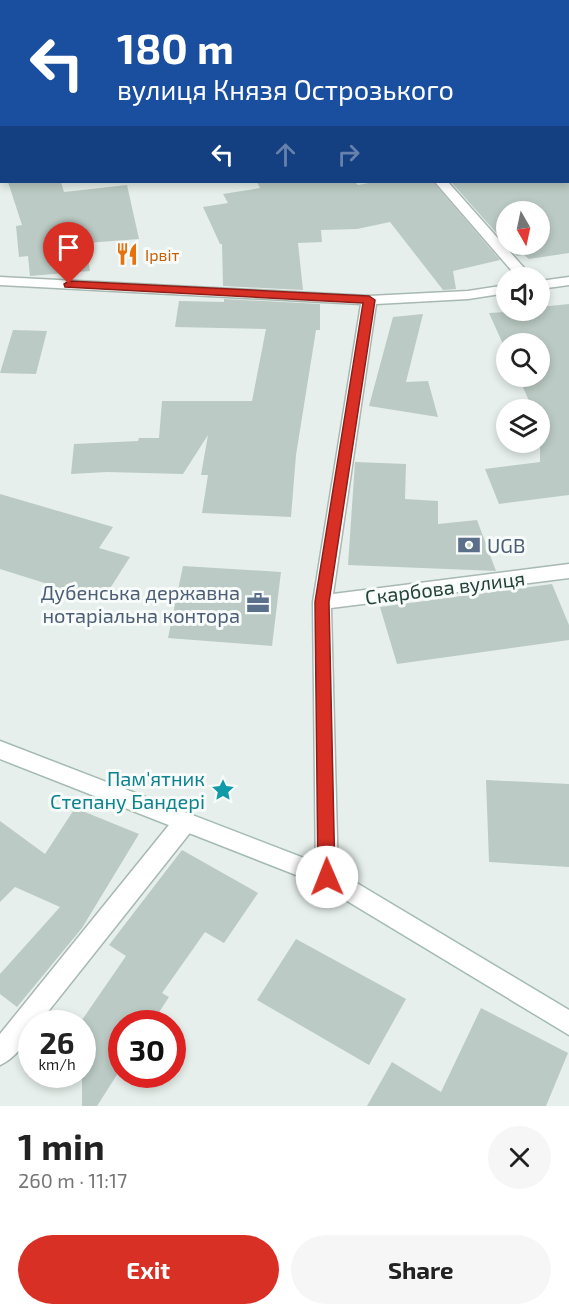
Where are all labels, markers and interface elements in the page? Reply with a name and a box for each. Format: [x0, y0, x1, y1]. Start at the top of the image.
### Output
text: 180 m [117, 22, 234, 72]
icon: left [18, 24, 96, 102]
text: вулиця Князя Острозького [117, 73, 454, 105]
icon: left [206, 138, 239, 171]
icon: ahead [269, 138, 302, 171]
icon: right [332, 138, 365, 171]
north arrow [496, 201, 550, 255]
map controls [496, 201, 550, 453]
pin [43, 222, 94, 284]
icon: arrive [52, 231, 85, 264]
restaurant icon: Ірвіт [114, 241, 140, 267]
place label: Ірвіт [145, 245, 179, 264]
button: sound [496, 267, 550, 321]
button: search [496, 333, 550, 387]
button: layers [496, 399, 550, 453]
bank icon: UGB [456, 532, 482, 558]
place label: UGB [487, 533, 525, 557]
street label: Скарбова вулиця [364, 565, 526, 610]
place label: Дубенська державна нотаріальна контора [41, 580, 240, 627]
office icon: Дубенська державна нотаріальна контора [245, 590, 271, 616]
place label: Пам'ятник Степану Бандері [50, 766, 205, 814]
place icon: Пам'ятник Степану Бандері [210, 777, 236, 803]
position arrow [295, 845, 359, 909]
speed limit sign: 30 [108, 1010, 186, 1088]
text: 26 [39, 1024, 75, 1060]
text: km/h [38, 1055, 76, 1073]
text: 1 min [18, 1124, 105, 1167]
button: close [488, 1126, 551, 1189]
text: 260 m · 11:17 [18, 1168, 127, 1192]
button: Exit [18, 1235, 279, 1304]
button: Share [291, 1235, 551, 1304]

